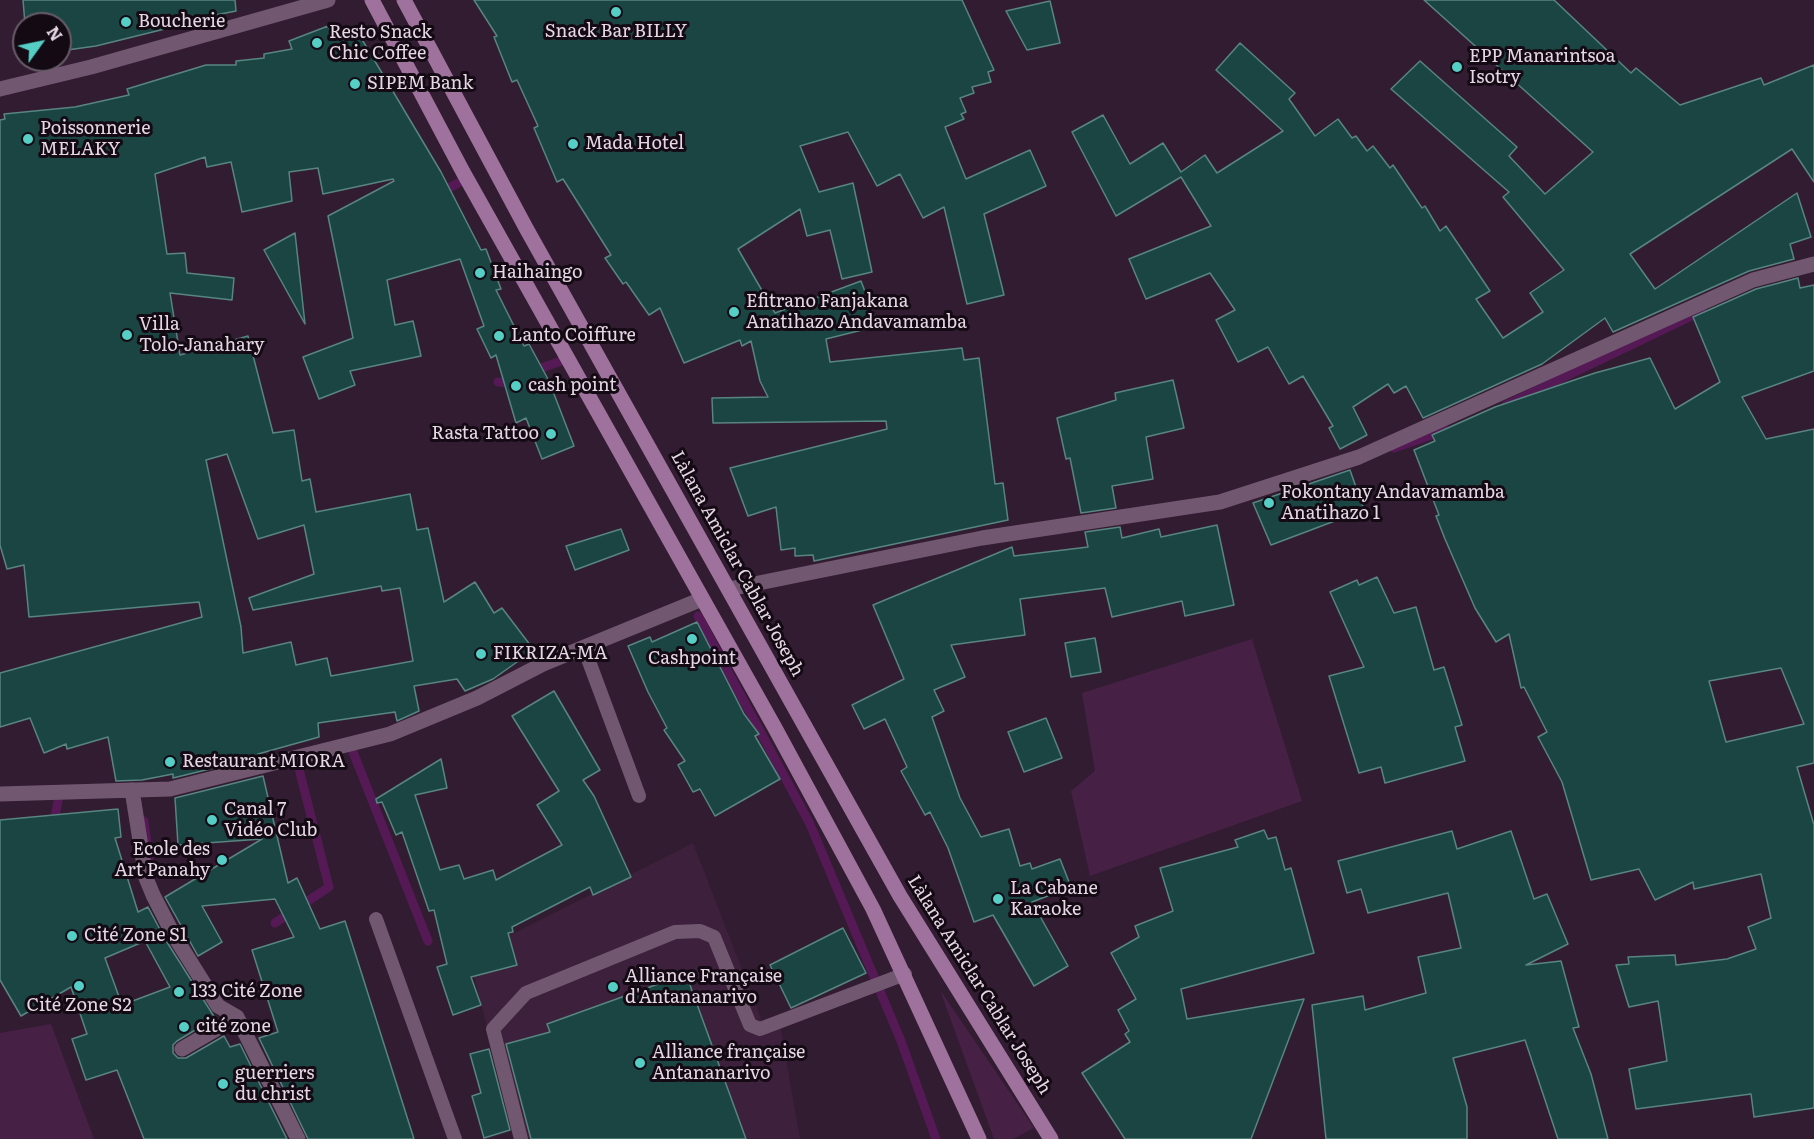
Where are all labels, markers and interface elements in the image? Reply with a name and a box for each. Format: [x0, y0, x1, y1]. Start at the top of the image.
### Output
marker: Snack Bar BILLY [609, 5, 623, 19]
place label: Boucherie [138, 11, 225, 33]
north arrow [12, 12, 72, 72]
marker: Boucherie [119, 15, 133, 29]
text: N [42, 21, 69, 45]
place label: Snack Bar BILLY [545, 21, 687, 43]
place label: Resto Snack Chic Coffee [329, 22, 432, 64]
marker: Resto Snack Chic Coffee [310, 36, 324, 50]
place label: EPP Manarintsoa Isotry [1469, 46, 1616, 88]
marker: EPP Manarintsoa Isotry [1450, 60, 1464, 74]
place label: SIPEM Bank [367, 73, 473, 95]
marker: SIPEM Bank [348, 77, 362, 91]
place label: Poissonnerie MELAKY [40, 118, 151, 160]
marker: Poissonnerie MELAKY [21, 132, 35, 146]
place label: Mada Hotel [585, 133, 684, 155]
marker: Mada Hotel [566, 137, 580, 151]
place label: Haihaingo [492, 262, 583, 284]
marker: Haihaingo [473, 266, 487, 280]
place label: Efitrano Fanjakana Anatihazo Andavamamba [746, 291, 967, 334]
marker: Efitrano Fanjakana Anatihazo Andavamamba [727, 305, 741, 319]
place label: Villa Tolo-Janahary [139, 314, 264, 356]
place label: Lanto Coiffure [511, 325, 636, 347]
marker: Villa Tolo-Janahary [120, 328, 134, 342]
marker: Lanto Coiffure [492, 329, 506, 343]
place label: cash point [528, 375, 616, 397]
marker: cash point [509, 379, 523, 393]
place label: Rasta Tattoo [432, 423, 539, 445]
marker: Rasta Tattoo [544, 427, 558, 441]
street label: Làlana Amiclar Cablar Joseph [666, 448, 808, 680]
place label: Fokontany Andavamamba Anatihazo 1 [1281, 482, 1505, 524]
marker: Fokontany Andavamamba Anatihazo 1 [1262, 496, 1276, 510]
marker: Cashpoint [685, 632, 699, 646]
place label: FIKRIZA-MA [493, 643, 608, 665]
marker: FIKRIZA-MA [474, 647, 488, 661]
place label: Cashpoint [648, 648, 736, 670]
place label: Restaurant MIORA [182, 751, 345, 773]
marker: Restaurant MIORA [163, 755, 177, 769]
place label: Canal 7 Vidéo Club [224, 799, 317, 842]
marker: Canal 7 Vidéo Club [205, 813, 219, 827]
place label: Ecole des Art Panahy [114, 839, 210, 882]
marker: Ecole des Art Panahy [215, 853, 229, 867]
street label: Làlana Amiclar Cablar Joseph [902, 871, 1056, 1099]
place label: La Cabane Karaoke [1010, 878, 1098, 920]
marker: La Cabane Karaoke [991, 892, 1005, 906]
place label: Cité Zone S1 [84, 925, 187, 947]
marker: Cité Zone S1 [65, 929, 79, 943]
place label: Alliance Française d'Antananarivo [625, 966, 782, 1008]
marker: Cité Zone S2 [72, 979, 86, 993]
marker: Alliance Française d'Antananarivo [606, 980, 620, 994]
place label: 133 Cité Zone [191, 981, 302, 1003]
marker: 133 Cité Zone [172, 985, 186, 999]
place label: Cité Zone S2 [26, 995, 132, 1017]
place label: cité zone [196, 1016, 271, 1038]
marker: cité zone [177, 1020, 191, 1034]
place label: Alliance française Antananarivo [652, 1042, 805, 1084]
marker: Alliance française Antananarivo [633, 1056, 647, 1070]
place label: guerriers du christ [235, 1063, 314, 1106]
marker: guerriers du christ [216, 1077, 230, 1091]

